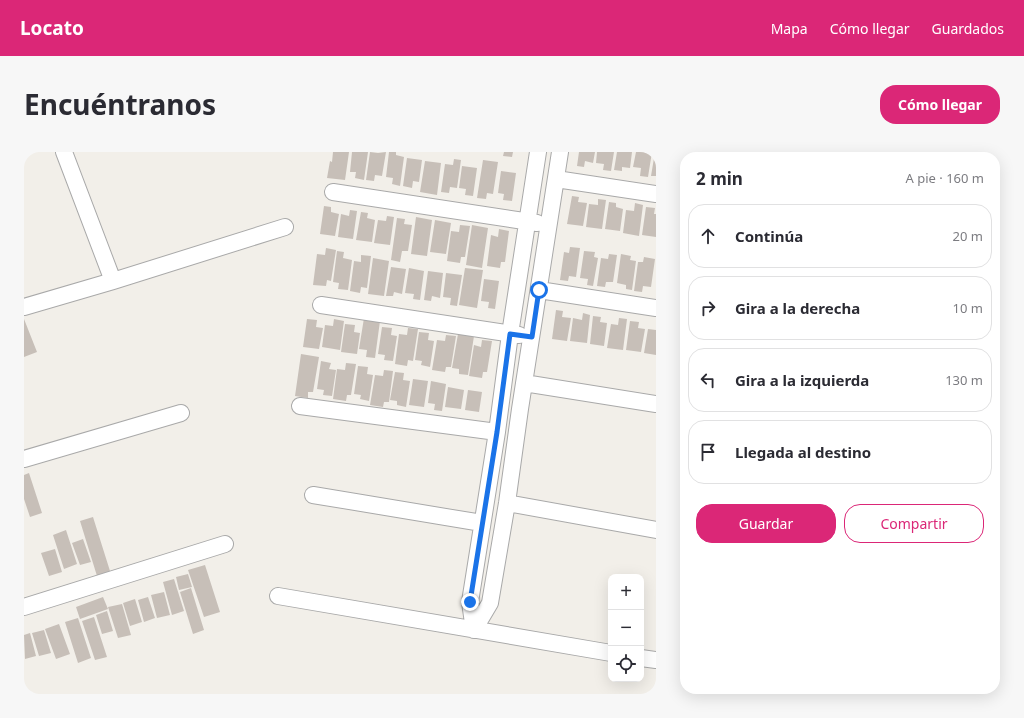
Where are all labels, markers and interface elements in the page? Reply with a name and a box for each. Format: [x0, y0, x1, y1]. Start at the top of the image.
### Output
text: Locato [20, 15, 84, 41]
text: Mapa [771, 19, 808, 38]
text: Cómo llegar [830, 19, 910, 38]
text: Guardados [932, 19, 1004, 38]
text: Encuéntranos [24, 85, 216, 123]
button: Cómo llegar [880, 85, 1000, 124]
text: 2 min [696, 167, 743, 190]
text: A pie · 160 m [906, 169, 984, 187]
icon: ahead [697, 225, 719, 247]
text: Continúa [735, 226, 803, 246]
text: 20 m [953, 227, 983, 245]
route start [530, 281, 548, 299]
icon: right [697, 297, 719, 319]
text: Gira a la derecha [735, 298, 860, 318]
text: 10 m [953, 299, 983, 317]
icon: left [697, 369, 719, 391]
text: Gira a la izquierda [735, 370, 869, 390]
text: 130 m [945, 371, 983, 389]
icon: arrive [697, 441, 719, 463]
text: Llegada al destino [735, 442, 871, 462]
button: Guardar [696, 504, 836, 543]
button: Compartir [844, 504, 984, 543]
map controls [608, 574, 644, 682]
button: + [608, 574, 644, 610]
route end [461, 593, 479, 611]
button: − [608, 610, 644, 646]
button: locate [608, 646, 644, 682]

